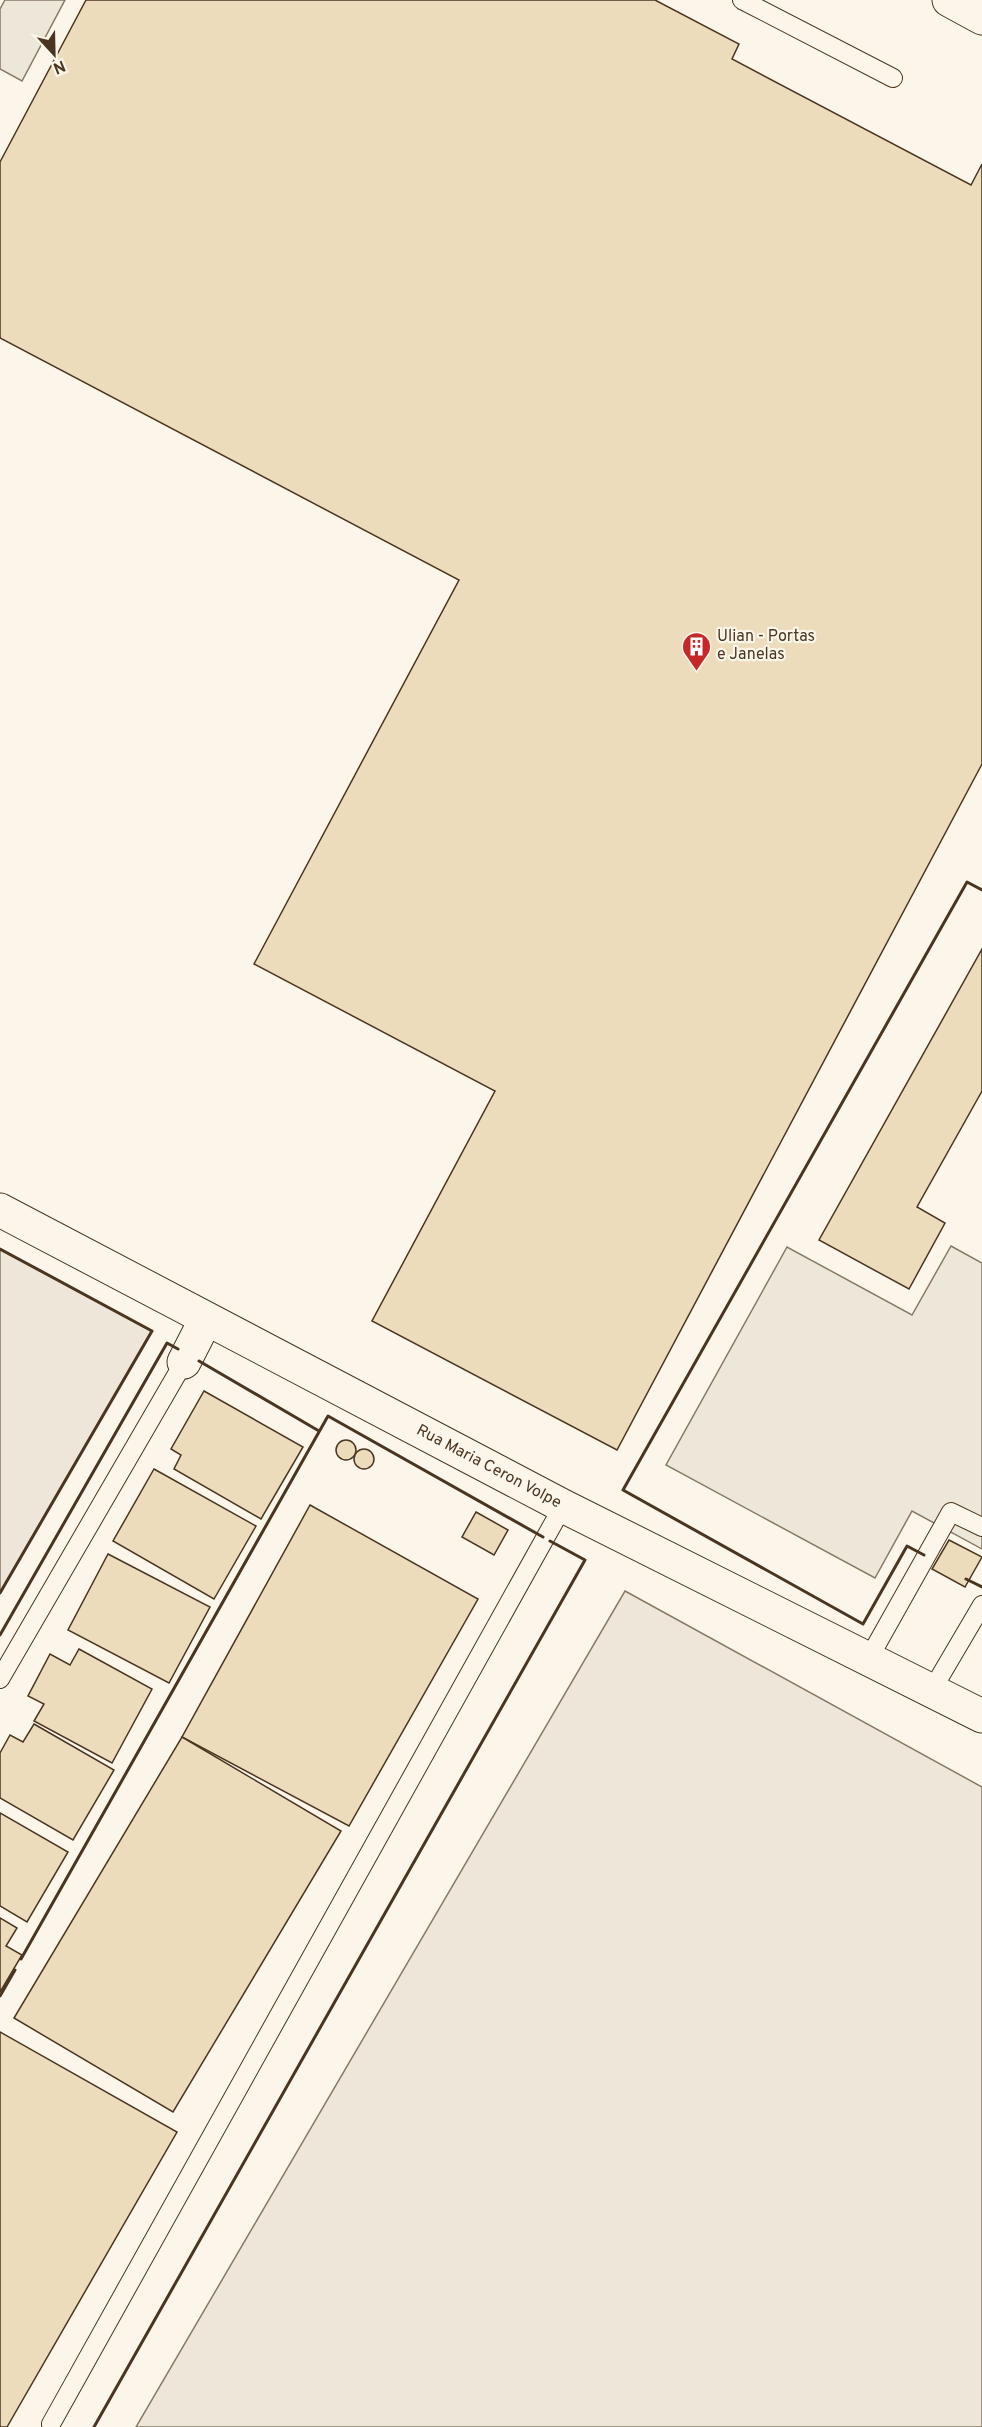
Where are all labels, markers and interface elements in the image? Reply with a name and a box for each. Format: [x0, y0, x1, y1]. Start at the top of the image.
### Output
north arrow [24, 24, 84, 84]
text: N [50, 55, 68, 77]
place label: Ulian - Portas e Janelas [717, 627, 815, 665]
building icon: Ulian - Portas e Janelas [680, 630, 712, 672]
street label: Rua Maria Ceron Volpe [413, 1421, 565, 1513]

